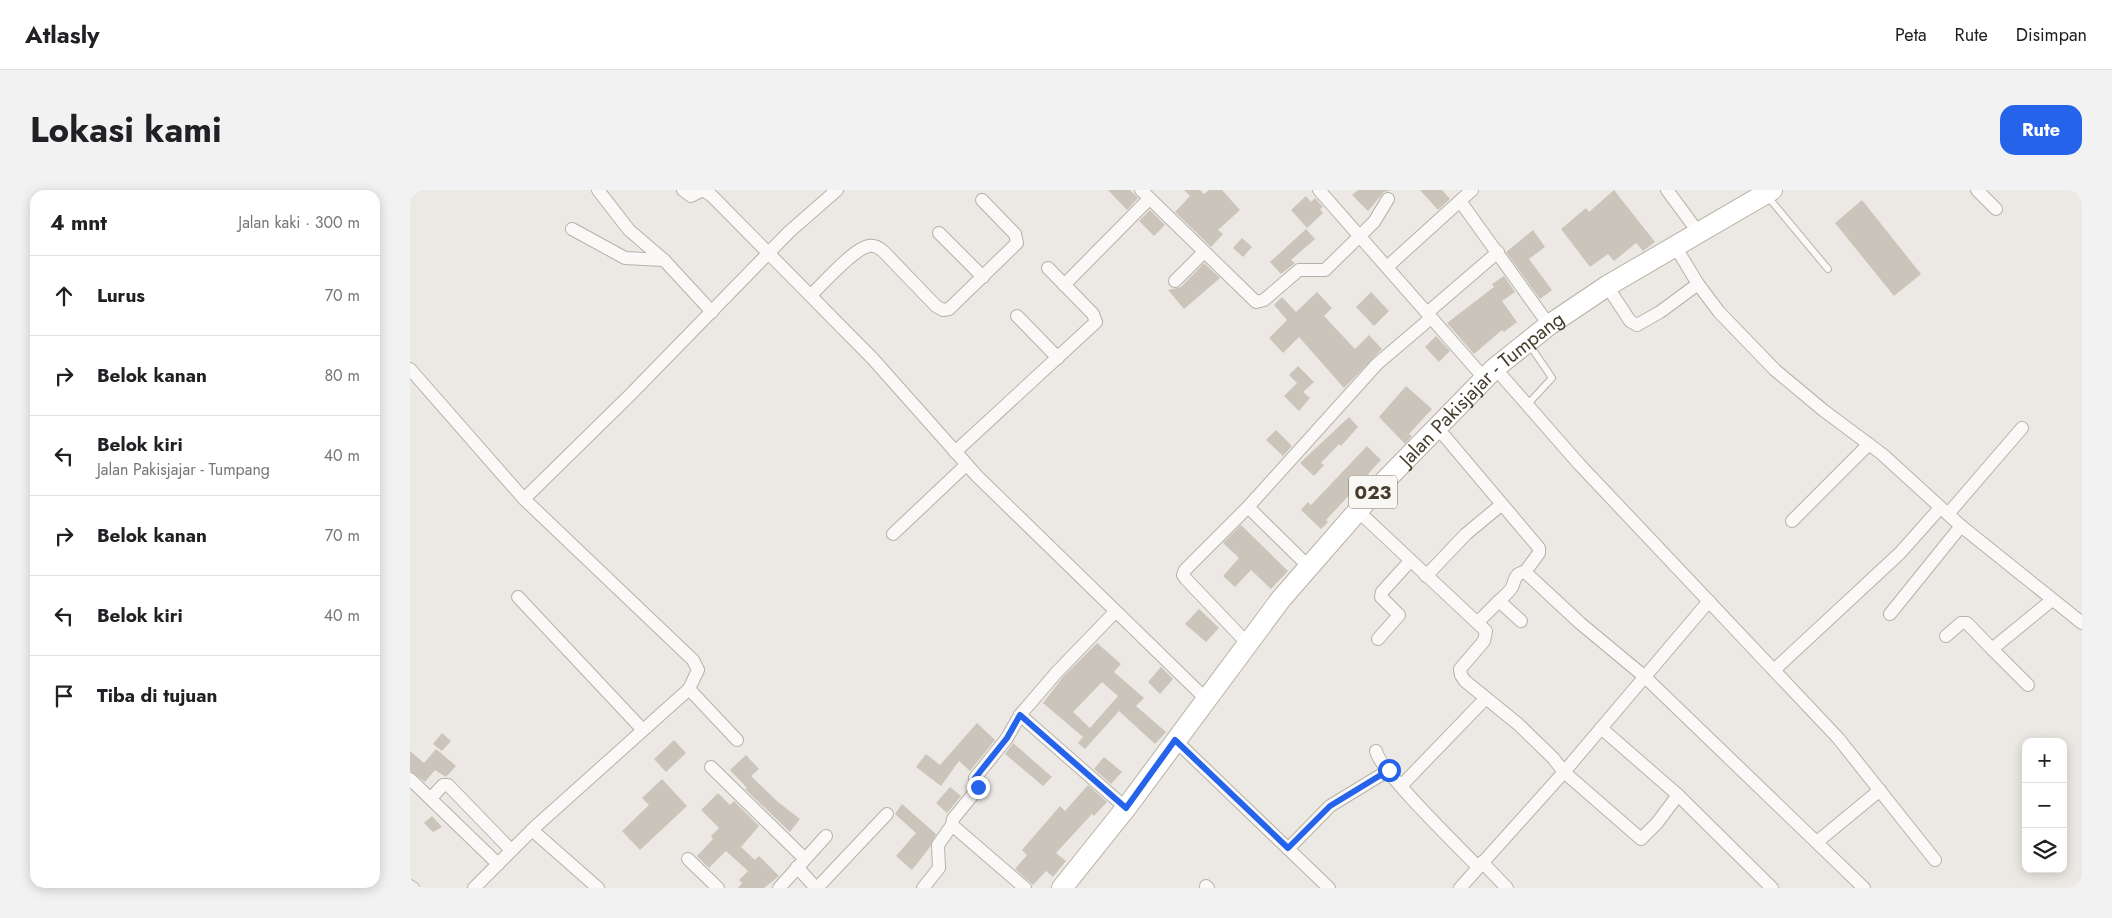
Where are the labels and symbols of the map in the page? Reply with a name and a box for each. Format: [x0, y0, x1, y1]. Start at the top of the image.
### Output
street label: Jalan Pakisjajar - Tumpang [1390, 304, 1570, 475]
road number: 023 [1349, 476, 1397, 508]
route start [1378, 759, 1401, 782]
route end [967, 776, 990, 799]

